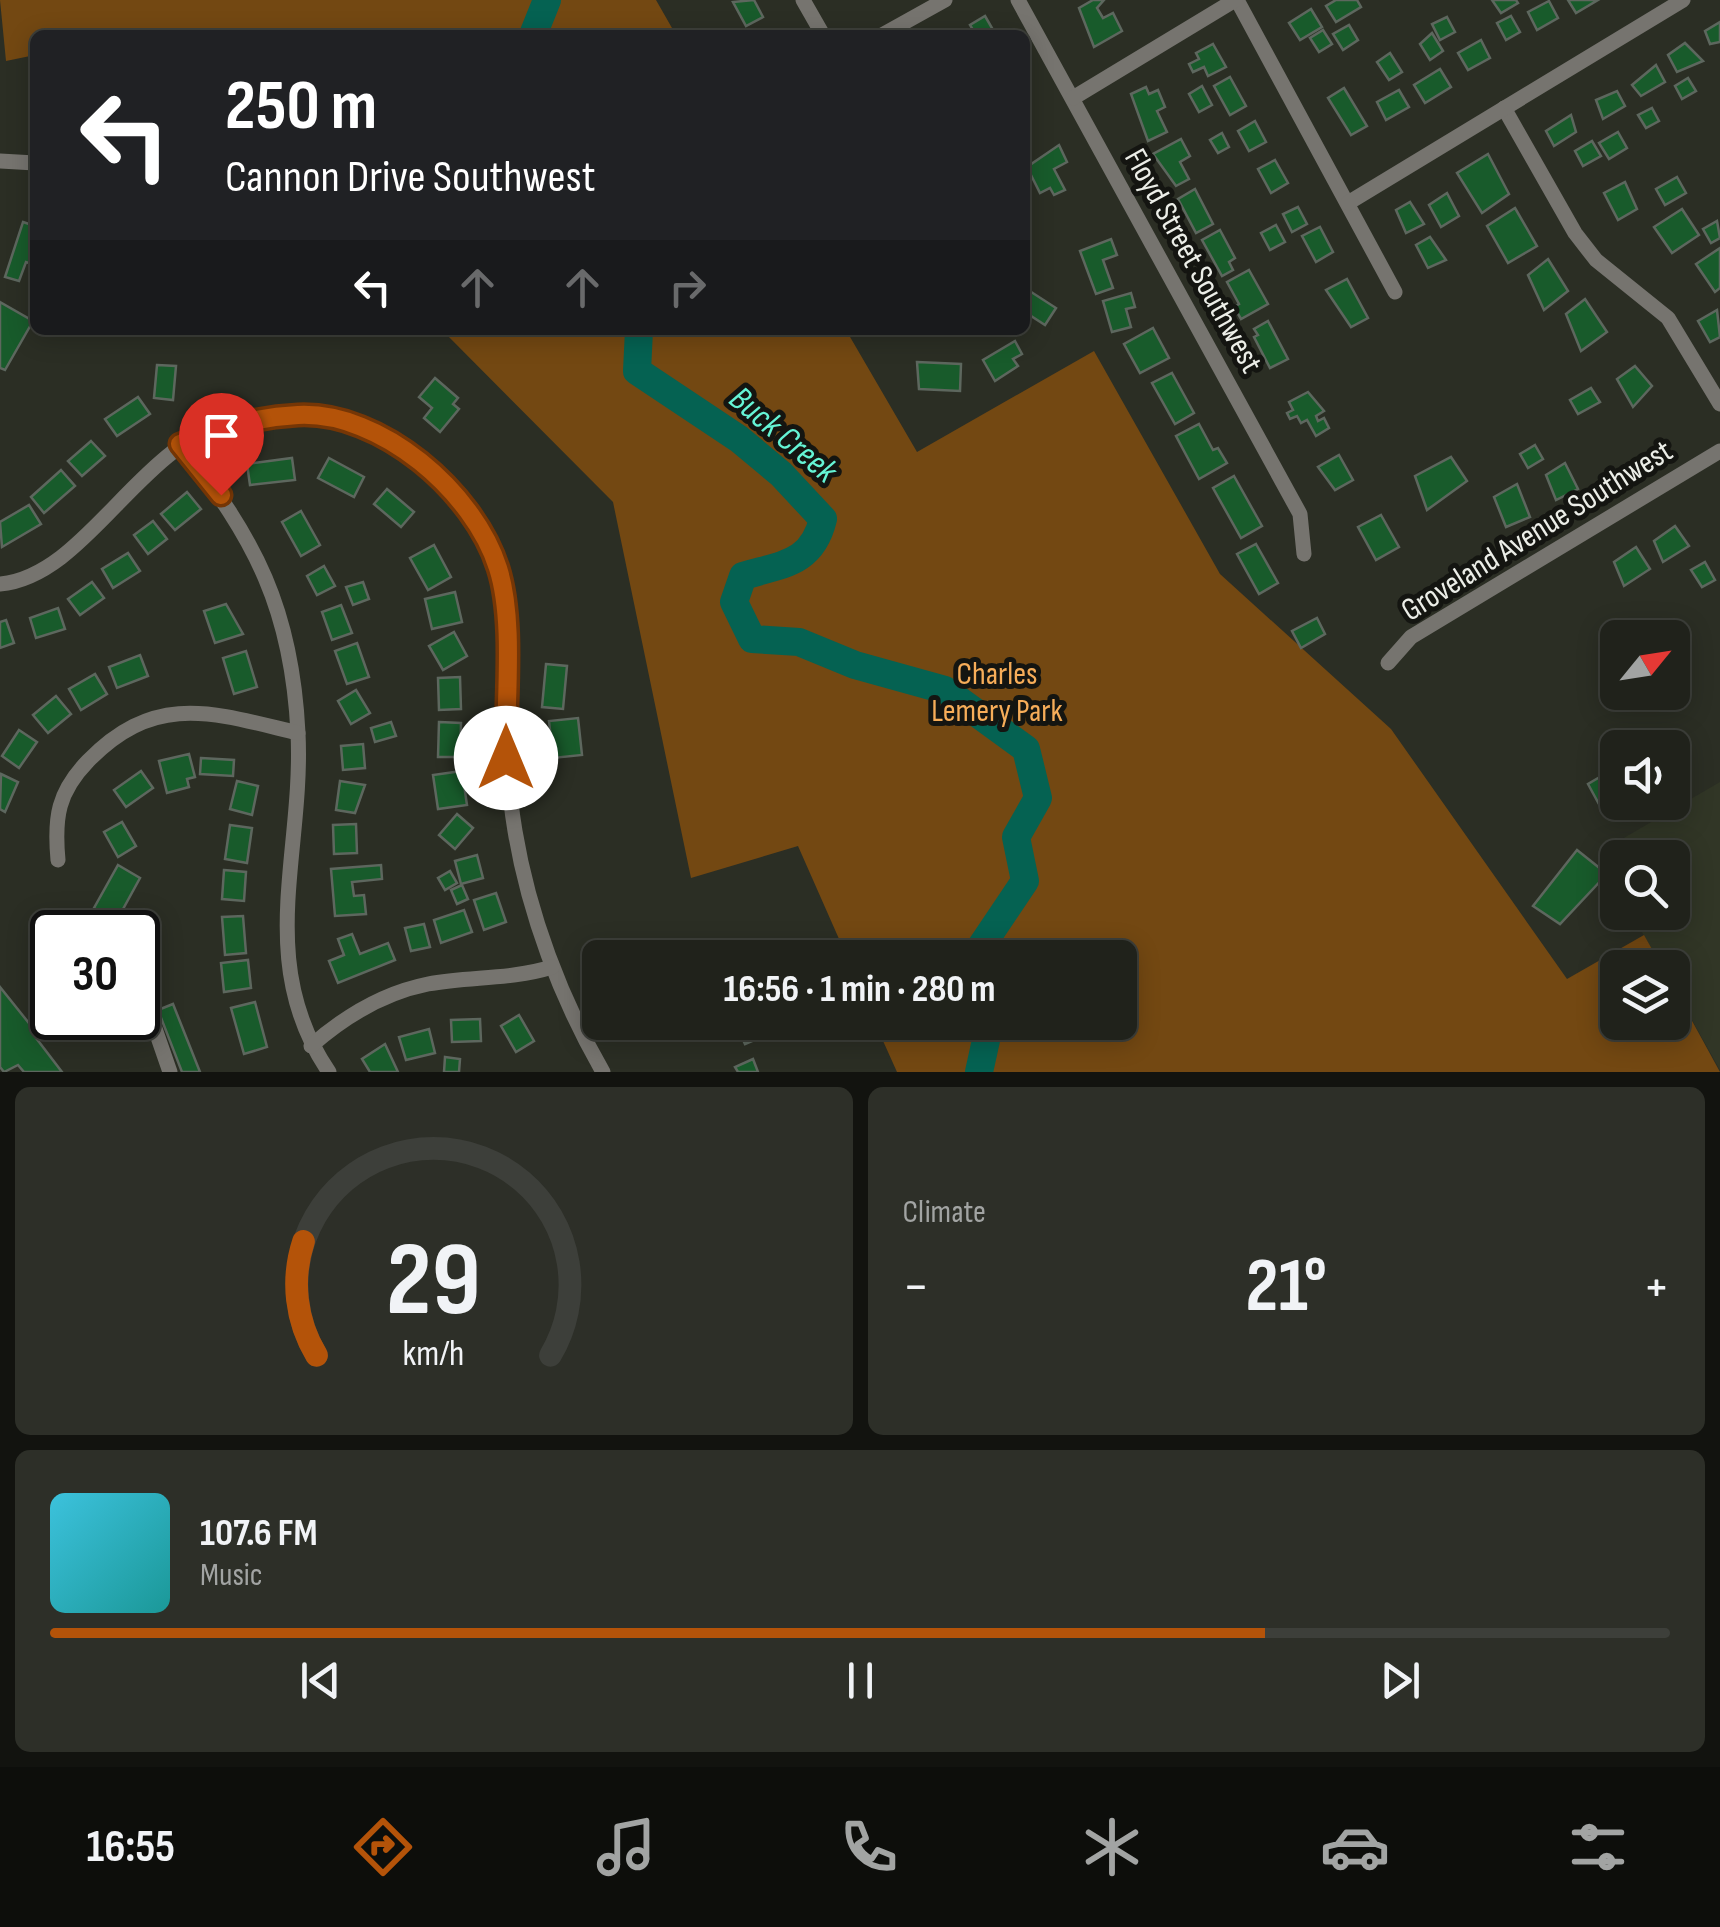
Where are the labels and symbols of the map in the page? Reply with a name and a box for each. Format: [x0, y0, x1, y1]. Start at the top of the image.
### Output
street label: Floyd Street Southwest [1115, 142, 1271, 380]
water label: Buck Creek [720, 377, 847, 493]
pin [179, 393, 264, 496]
street label: Groveland Avenue Southwest [1394, 432, 1680, 630]
north arrow [1600, 620, 1690, 710]
park label: Charles Lemery Park [931, 655, 1063, 731]
position arrow [454, 706, 558, 810]
speed limit sign: 30 [30, 910, 160, 1040]

